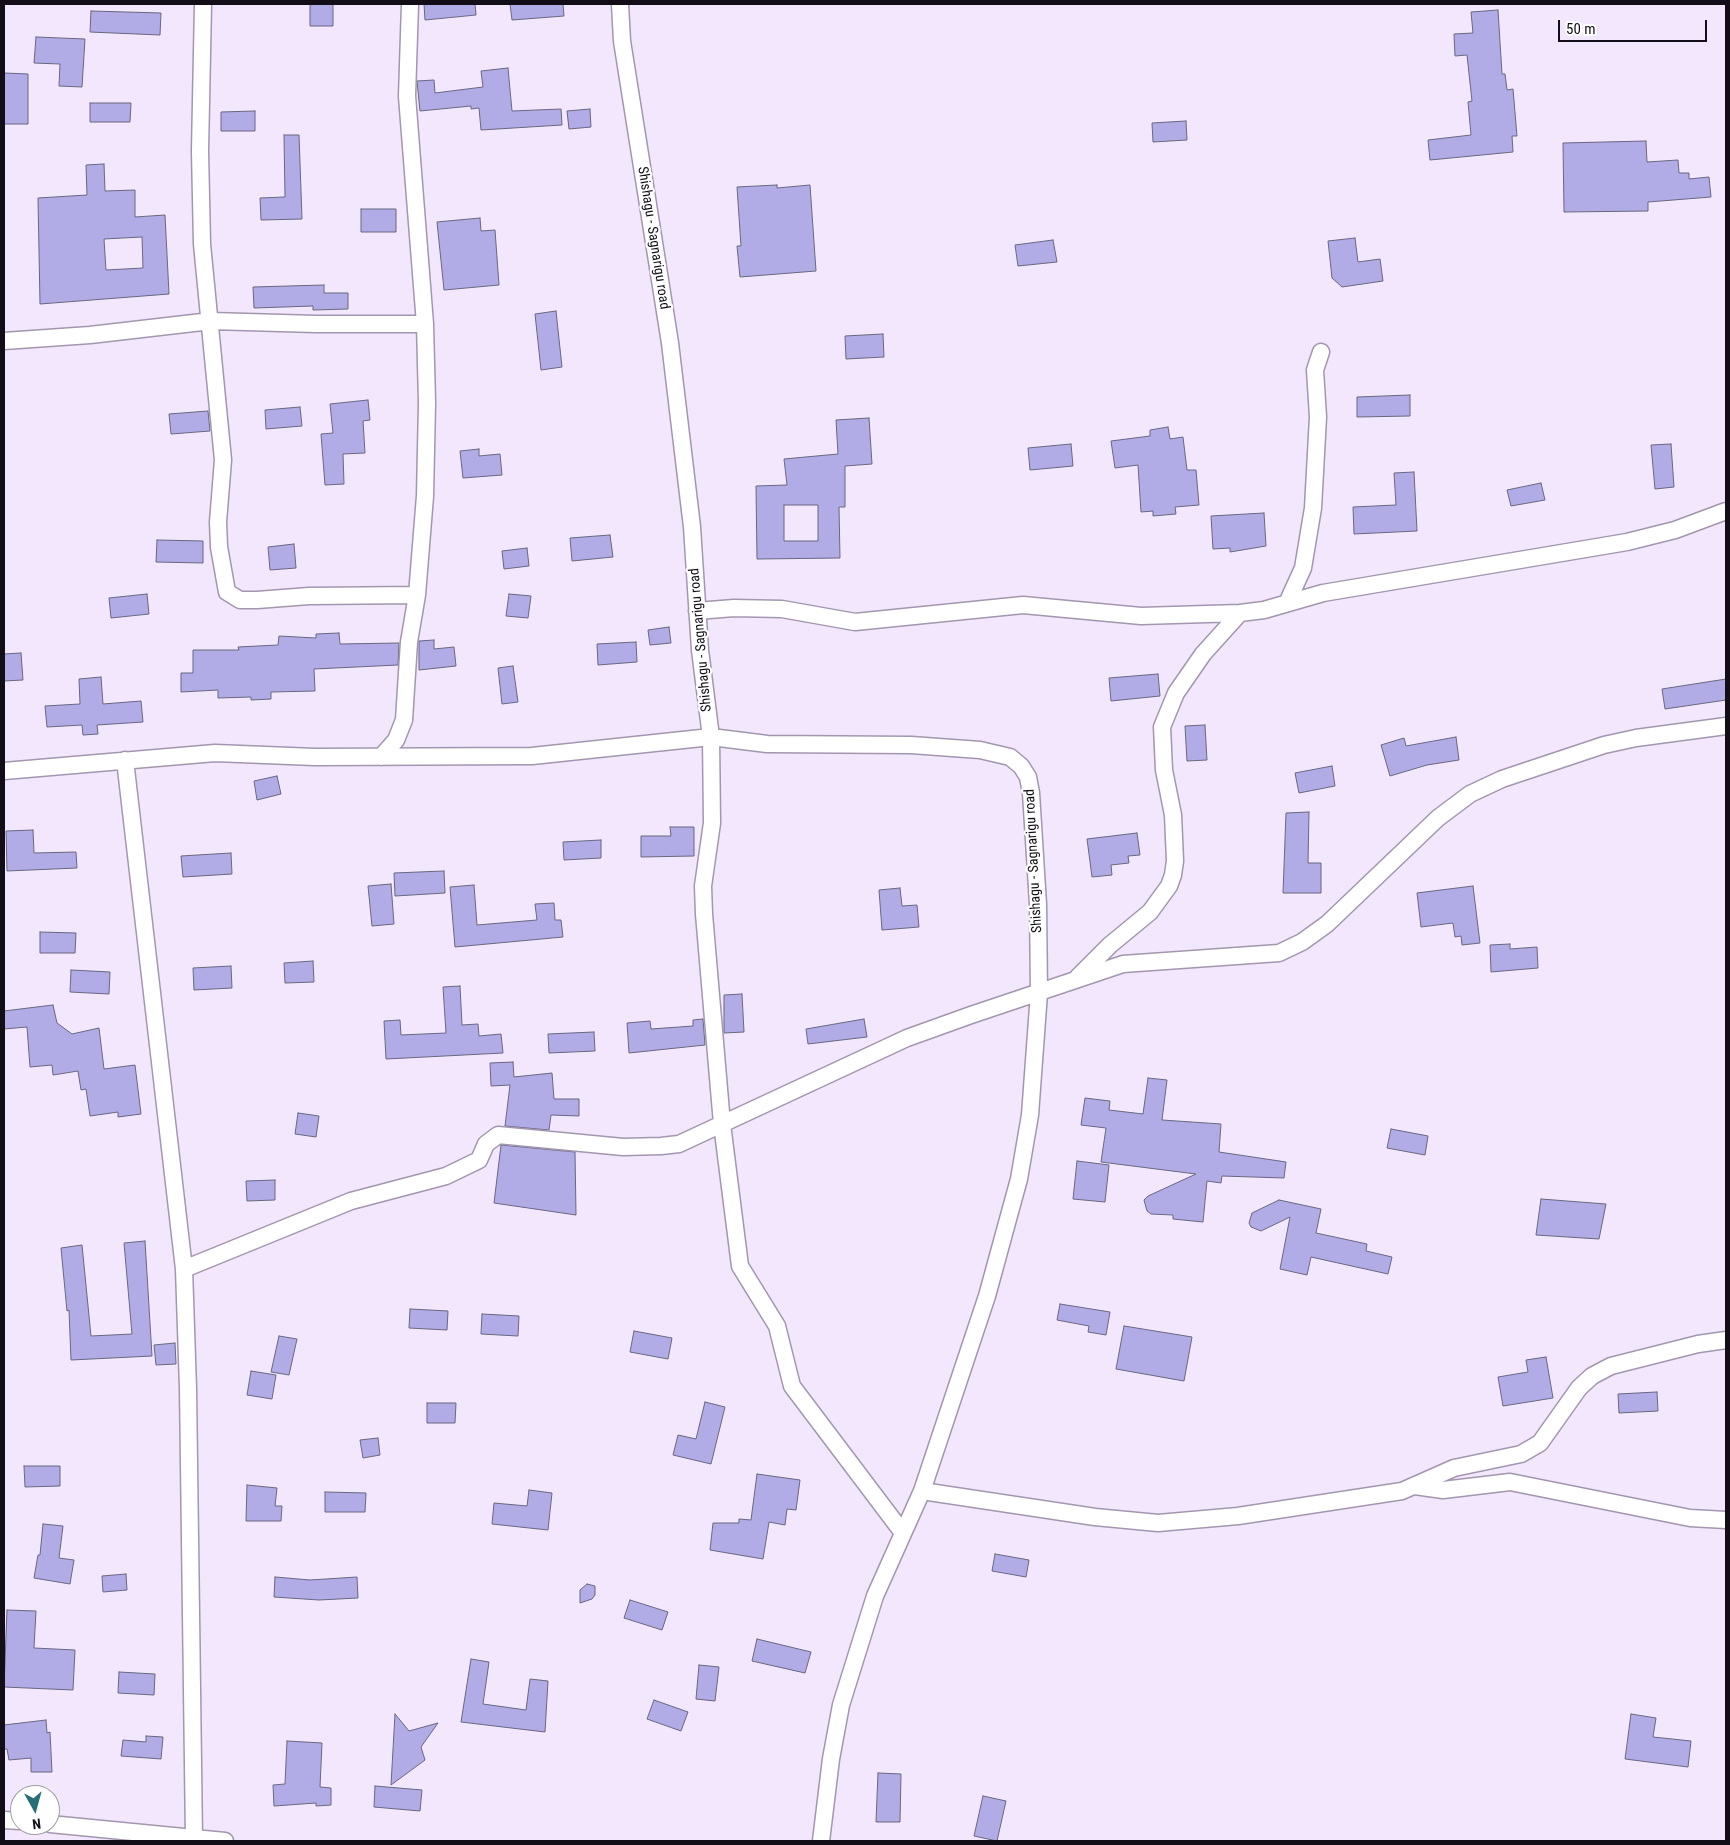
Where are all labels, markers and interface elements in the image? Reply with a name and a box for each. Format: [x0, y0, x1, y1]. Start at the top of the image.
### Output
scale bar [1560, 10, 1709, 42]
text: 50 m [1566, 20, 1596, 38]
street label: Shishagu - Sagnarigu road [633, 165, 673, 311]
street label: Shishagu - Sagnarigu road [686, 567, 716, 713]
street label: Shishagu - Sagnarigu road [1022, 789, 1046, 933]
north arrow [10, 1785, 60, 1835]
text: N [31, 1815, 42, 1832]

